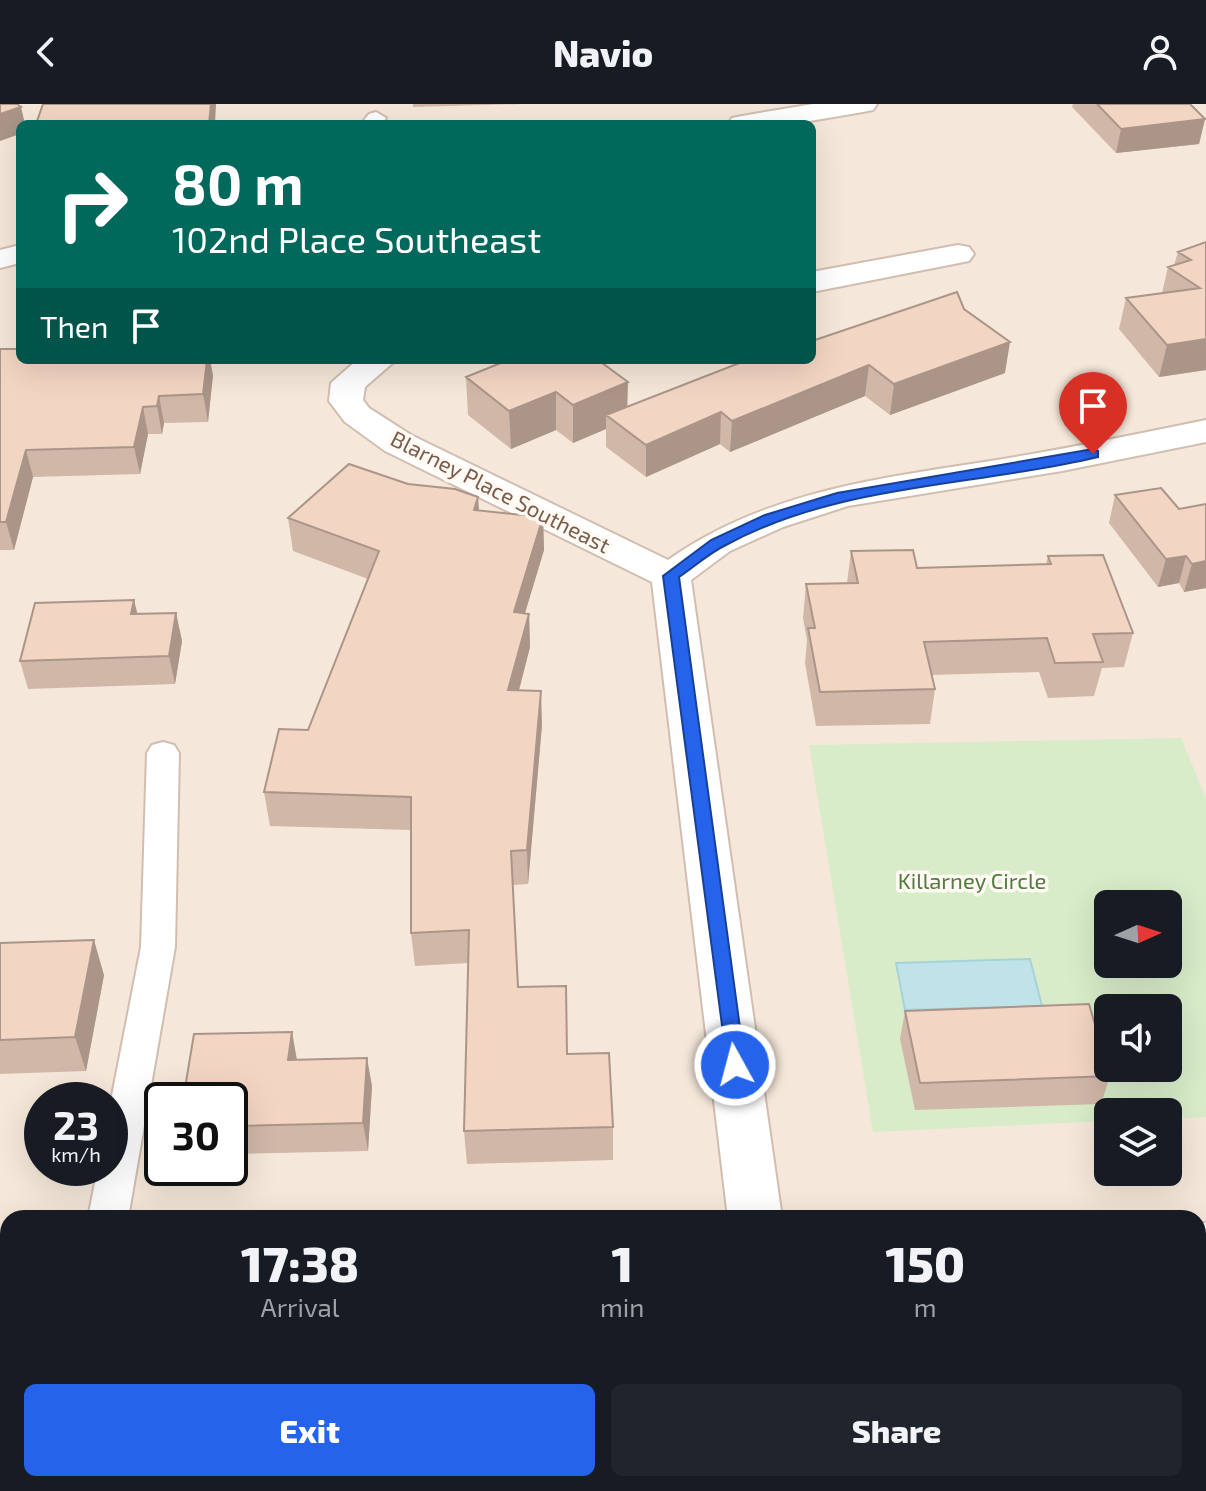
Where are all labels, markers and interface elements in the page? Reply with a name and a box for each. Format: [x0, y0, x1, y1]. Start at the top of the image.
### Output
icon: back [24, 30, 68, 74]
icon: person [1138, 30, 1182, 74]
text: Navio [553, 31, 653, 74]
text: 80 m [172, 149, 304, 216]
icon: right [40, 152, 144, 256]
text: 102nd Place Southeast [172, 217, 541, 260]
icon: arrive [124, 304, 168, 348]
text: Then [40, 308, 108, 344]
pin [1059, 372, 1127, 454]
icon: arrive [1071, 384, 1115, 428]
street label: Blarney Place Southeast [387, 424, 615, 558]
park label: Killarney Circle [898, 867, 1046, 893]
north arrow [1094, 890, 1182, 978]
map controls [1094, 890, 1182, 1186]
button: sound [1094, 994, 1182, 1082]
position arrow [693, 1023, 777, 1107]
speed limit sign: 30 [144, 1082, 248, 1186]
button: layers [1094, 1098, 1182, 1186]
text: 23 [53, 1100, 99, 1148]
text: km/h [51, 1142, 101, 1166]
text: 17:38 [241, 1234, 359, 1292]
text: 1 [611, 1234, 633, 1292]
text: 150 [885, 1234, 965, 1292]
text: Arrival [260, 1291, 340, 1322]
text: min [600, 1291, 644, 1322]
text: m [914, 1291, 937, 1322]
button: Exit [24, 1384, 595, 1476]
button: Share [611, 1384, 1182, 1476]

